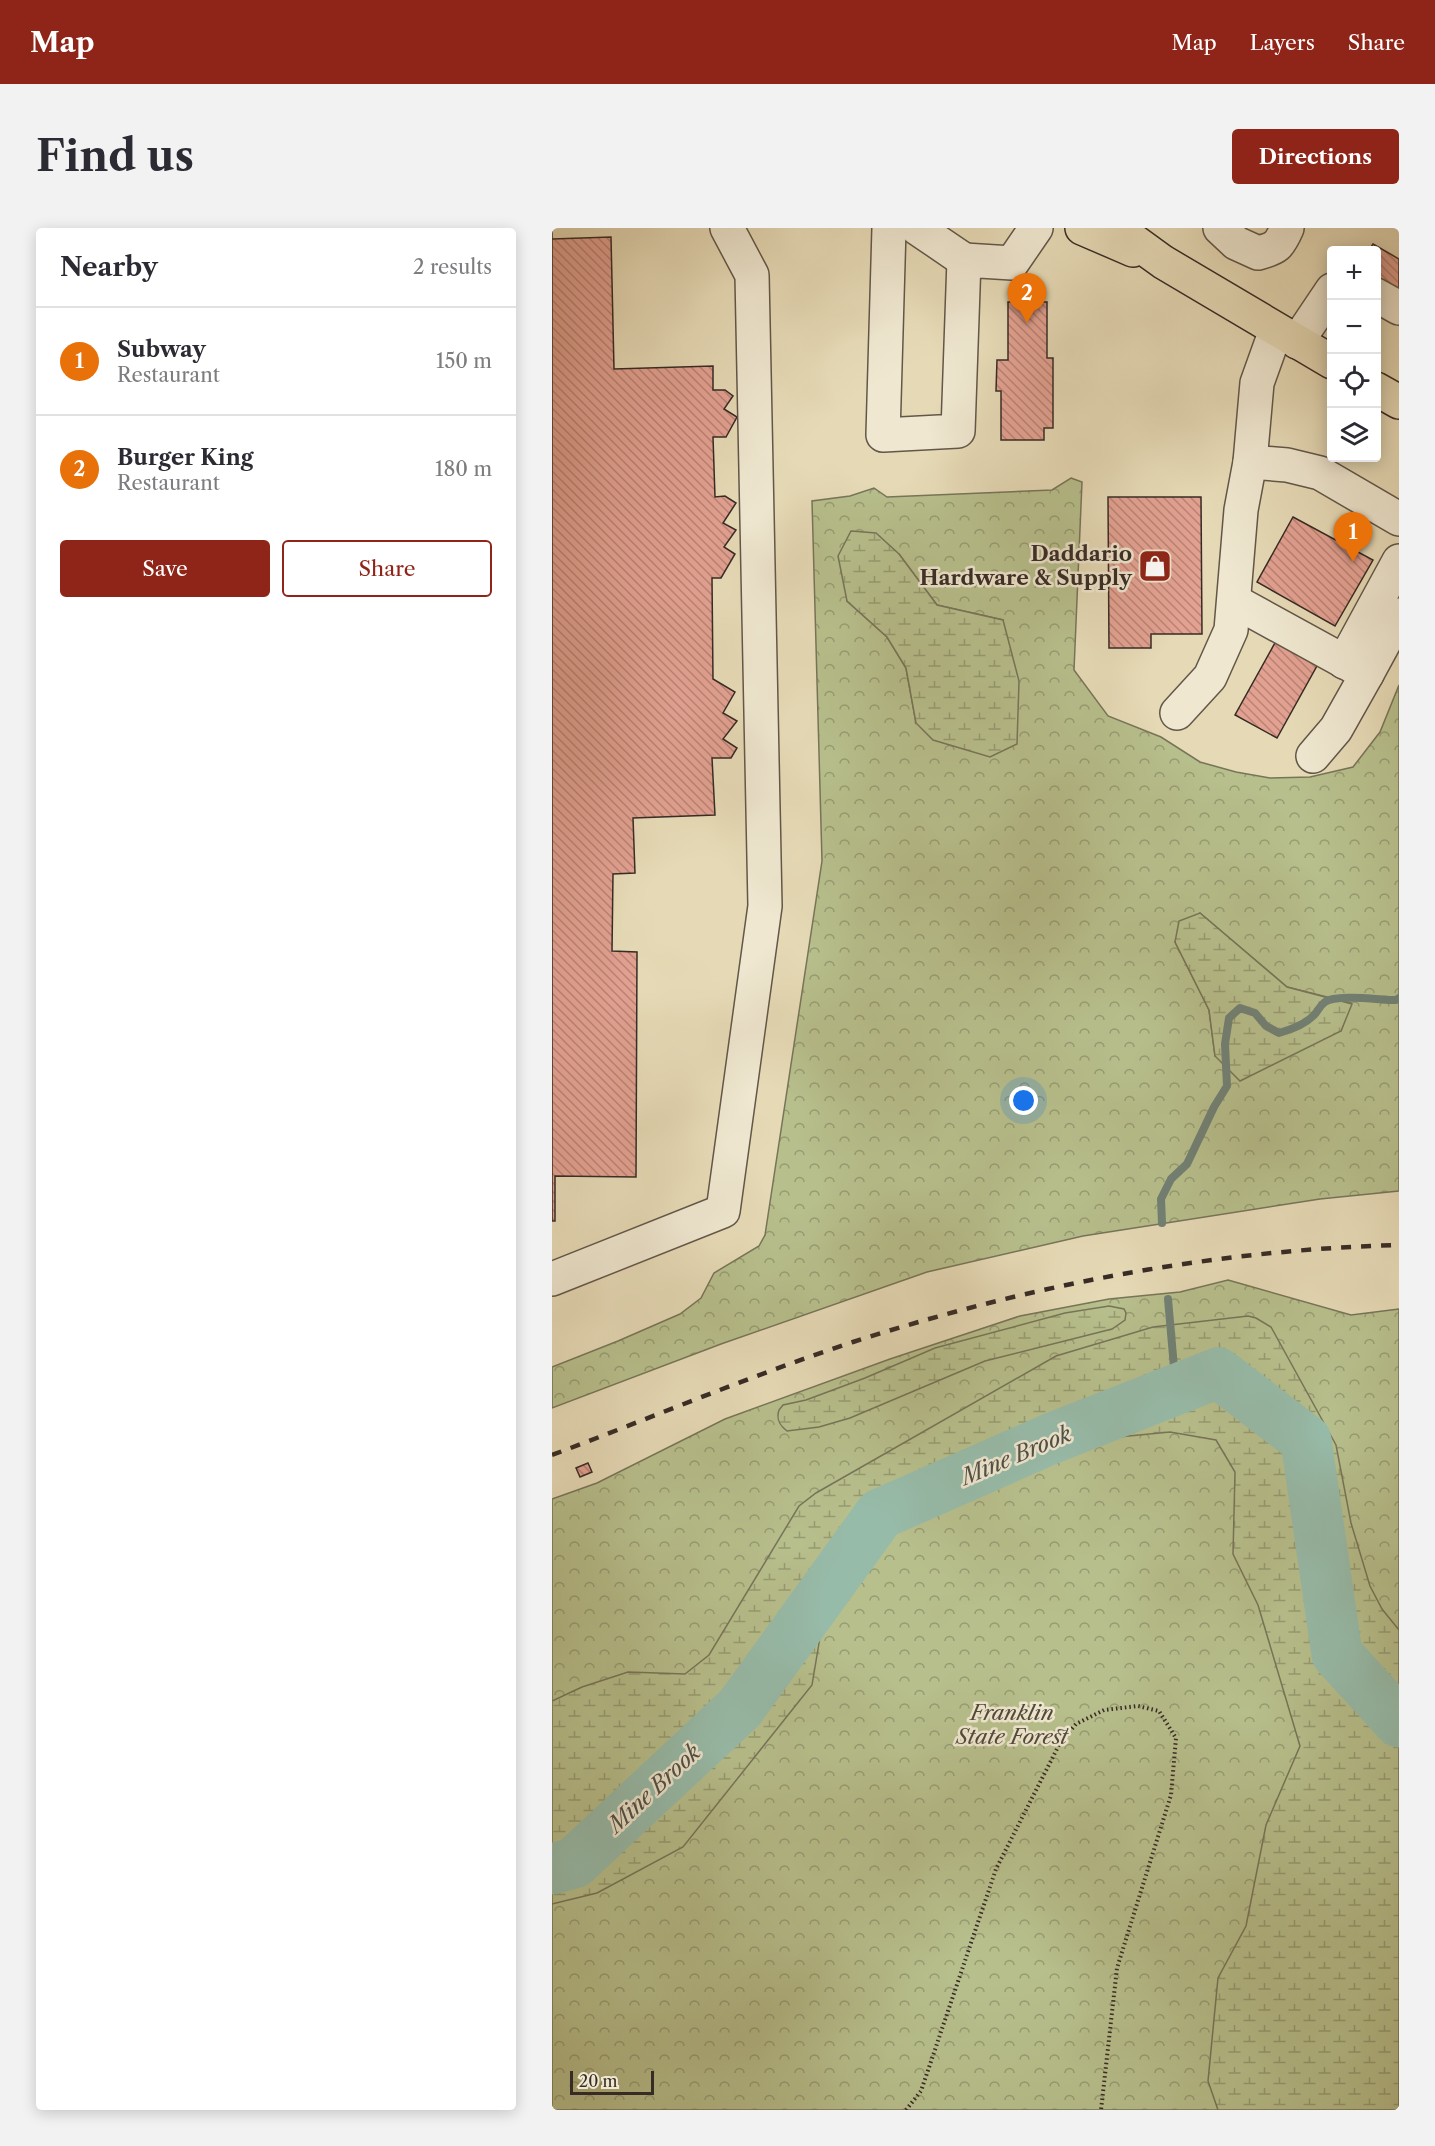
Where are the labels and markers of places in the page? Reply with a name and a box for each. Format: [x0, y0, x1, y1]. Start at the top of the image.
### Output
pin: 2 [1008, 274, 1046, 323]
pin: 1 [1334, 512, 1372, 562]
place label: Daddario Hardware & Supply [919, 541, 1133, 590]
shop icon: Daddario Hardware & Supply [1137, 548, 1173, 584]

